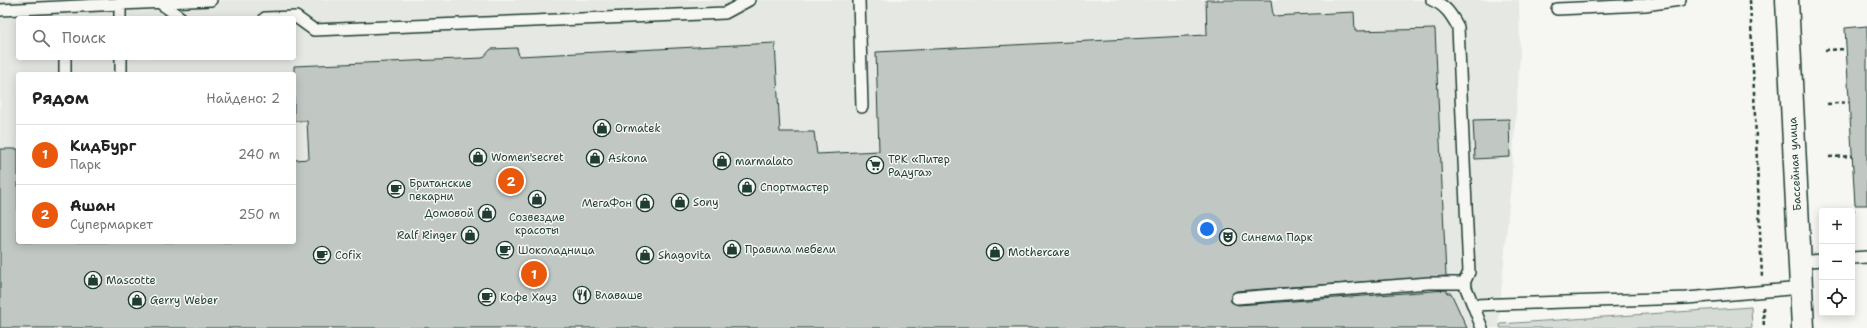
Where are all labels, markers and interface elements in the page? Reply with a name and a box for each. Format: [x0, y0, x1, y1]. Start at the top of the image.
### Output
search box [16, 16, 296, 60]
icon: search [30, 27, 52, 49]
text: Поиск [62, 28, 106, 48]
text: Рядом [32, 87, 89, 109]
text: Найдено: 2 [206, 90, 280, 107]
street label: Бассейная улица [1785, 116, 1805, 211]
shop icon: Ormatek [592, 118, 612, 138]
place label: Ormatek [615, 121, 661, 136]
text: КидБург [70, 136, 136, 156]
text: 1 [42, 146, 48, 163]
text: 240 m [238, 146, 280, 163]
shop icon: Women'secret [468, 147, 488, 167]
shop icon: Askona [585, 148, 605, 168]
place label: Women'secret [491, 150, 564, 165]
place label: Askona [608, 151, 647, 166]
shop icon: marmalato [712, 151, 732, 171]
place label: ТРК «Питер Радуга» [888, 152, 950, 180]
place label: marmalato [735, 154, 794, 169]
supermarket icon: ТРК «Питер Радуга» [865, 155, 885, 175]
text: Парк [70, 156, 101, 173]
pin: 2 [498, 166, 524, 196]
place label: Британские пекарни [409, 176, 472, 204]
shop icon: Спортмастер [737, 177, 757, 197]
cafe icon: Британские пекарни [386, 179, 406, 199]
place label: Спортмастер [760, 180, 829, 195]
shop icon: Созвездие красоты [527, 189, 547, 209]
shop icon: Sony [670, 192, 690, 212]
shop icon: МегаФон [635, 193, 655, 213]
place label: Sony [693, 195, 719, 210]
text: Ашан [70, 196, 115, 216]
place label: МегаФон [582, 196, 632, 211]
shop icon: Домовой [477, 203, 497, 223]
text: 2 [40, 206, 50, 223]
text: 250 m [239, 206, 280, 223]
place label: Домовой [424, 206, 474, 221]
map controls [1819, 208, 1855, 316]
button: + [1819, 208, 1855, 244]
place label: Созвездие красоты [509, 210, 565, 238]
text: Супермаркет [70, 216, 153, 233]
your location [1197, 219, 1217, 239]
shop icon: Ralf Ringer [460, 225, 480, 245]
theatre icon: Синема Парк [1218, 227, 1238, 247]
place label: Ralf Ringer [397, 228, 457, 243]
place label: Синема Парк [1241, 230, 1313, 245]
shop icon: Правила мебели [722, 239, 742, 259]
cafe icon: Шоколадница [495, 240, 515, 260]
place label: Правила мебели [745, 242, 836, 257]
shop icon: Mothercare [985, 242, 1005, 262]
place label: Шоколадница [518, 243, 595, 258]
button: − [1819, 244, 1855, 280]
cafe icon: Cofix [312, 245, 332, 265]
shop icon: Shagovita [635, 245, 655, 265]
place label: Mothercare [1008, 245, 1070, 260]
place label: Cofix [335, 248, 361, 263]
place label: Shagovita [658, 248, 711, 263]
pin: 1 [521, 259, 547, 289]
shop icon: Mascotte [83, 270, 103, 290]
place label: Mascotte [106, 273, 156, 288]
button: locate [1819, 280, 1855, 316]
restaurant icon: Влаваше [572, 285, 592, 305]
cafe icon: Кофе Хауз [477, 287, 497, 307]
place label: Влаваше [595, 288, 643, 303]
shop icon: Gerry Weber [127, 290, 147, 310]
place label: Кофе Хауз [500, 290, 557, 305]
place label: Gerry Weber [150, 293, 218, 308]

